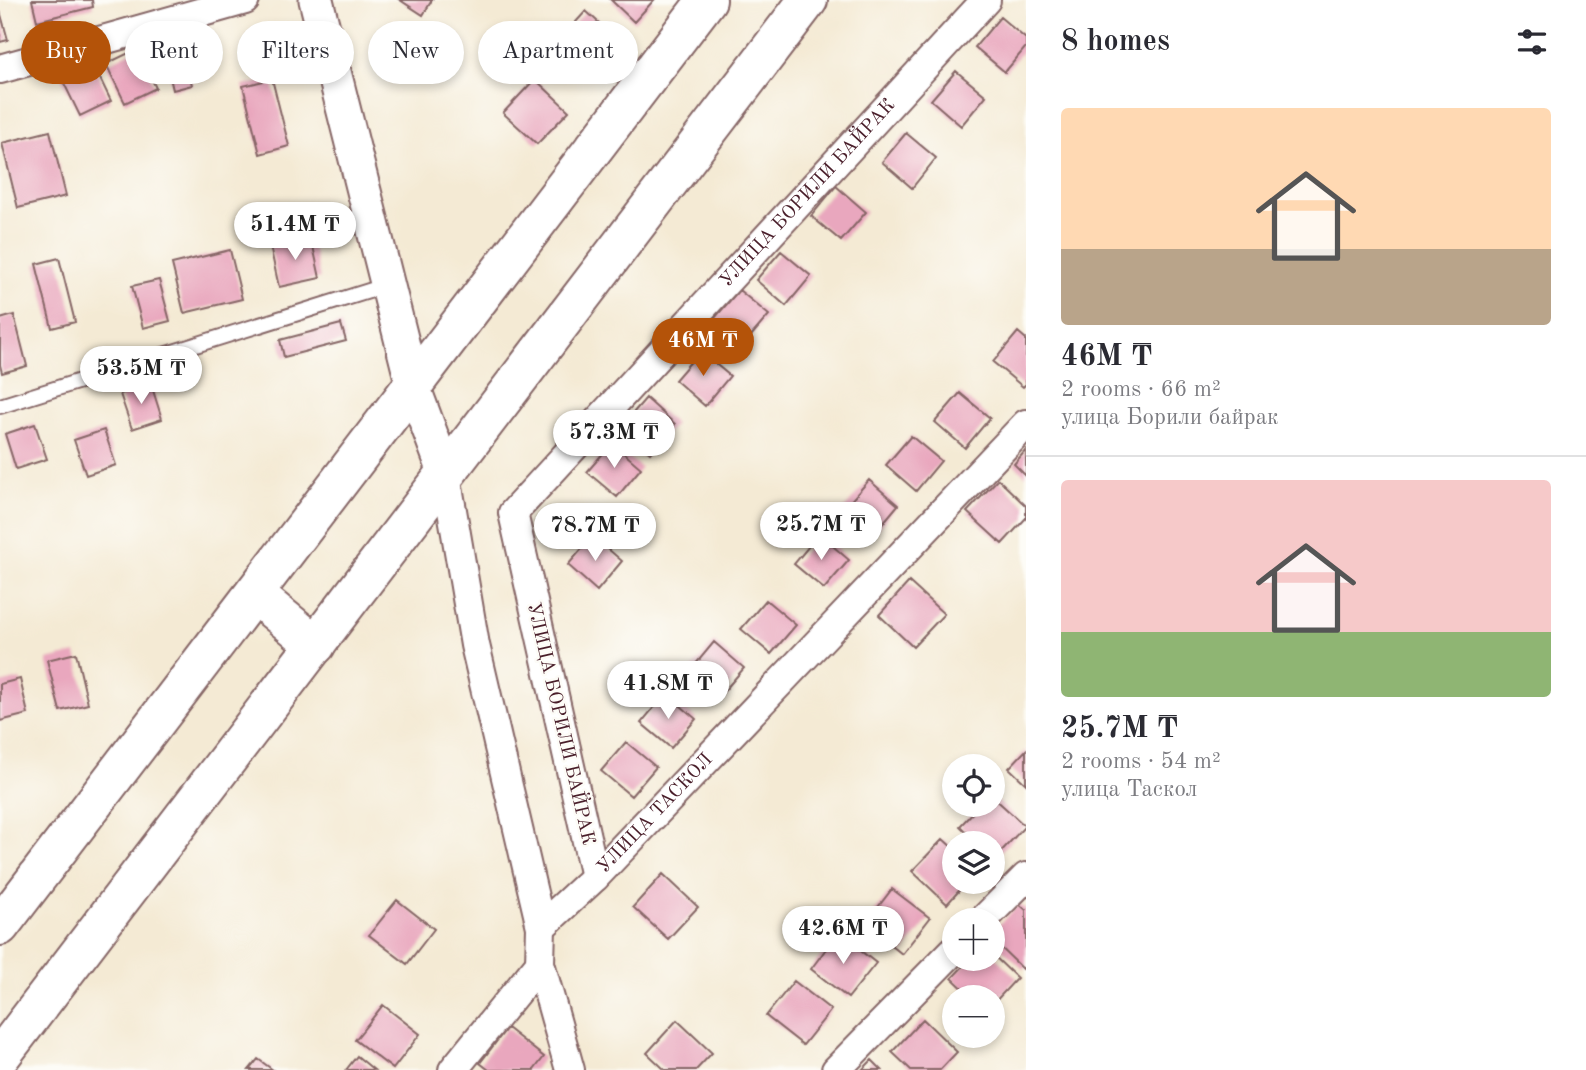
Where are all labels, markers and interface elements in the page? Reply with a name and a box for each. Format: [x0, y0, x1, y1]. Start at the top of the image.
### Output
chip: Buy [21, 21, 111, 84]
chip: Rent [125, 21, 223, 84]
chip: Filters [237, 21, 354, 84]
chip: New [368, 21, 464, 84]
chip: Apartment [478, 21, 638, 84]
icon: filters [1513, 23, 1551, 61]
text: 8 homes [1061, 27, 1170, 57]
street label: УЛИЦА БОРИЛИ БАЙРАК [717, 95, 899, 291]
icon: home [1243, 153, 1369, 279]
pin: 51.4M ₸ [230, 202, 360, 262]
text: 51.4M ₸ [250, 213, 340, 236]
pin: 46M ₸ [654, 318, 752, 378]
text: 46M ₸ [668, 329, 738, 352]
text: 46M ₸ [1061, 342, 1152, 372]
pin: 53.5M ₸ [76, 346, 206, 406]
text: 53.5M ₸ [96, 357, 186, 380]
text: 2 rooms · 66 m² [1061, 378, 1221, 401]
text: улица Борили байрак [1061, 406, 1279, 429]
pin: 57.3M ₸ [549, 410, 679, 470]
text: 57.3M ₸ [569, 421, 659, 444]
pin: 25.7M ₸ [756, 503, 886, 562]
pin: 78.7M ₸ [530, 504, 660, 563]
text: 25.7M ₸ [776, 513, 866, 536]
text: 78.7M ₸ [550, 514, 640, 537]
icon: home [1243, 525, 1369, 651]
street label: УЛИЦА БОРИЛИ БАЙРАК [523, 600, 601, 847]
pin: 41.8M ₸ [603, 662, 733, 721]
text: 41.8M ₸ [623, 672, 713, 695]
text: 25.7M ₸ [1061, 714, 1178, 744]
street label: УЛИЦА ТАСКОЛ [594, 750, 716, 877]
text: 2 rooms · 54 m² [1061, 750, 1221, 773]
map controls [942, 754, 1005, 1048]
button: locate [942, 754, 1005, 817]
text: улица Таскол [1061, 778, 1197, 801]
button: layers [942, 831, 1005, 894]
pin: 42.6M ₸ [778, 906, 908, 966]
button: + [942, 908, 1005, 971]
text: 42.6M ₸ [798, 917, 888, 940]
button: − [942, 985, 1005, 1048]

